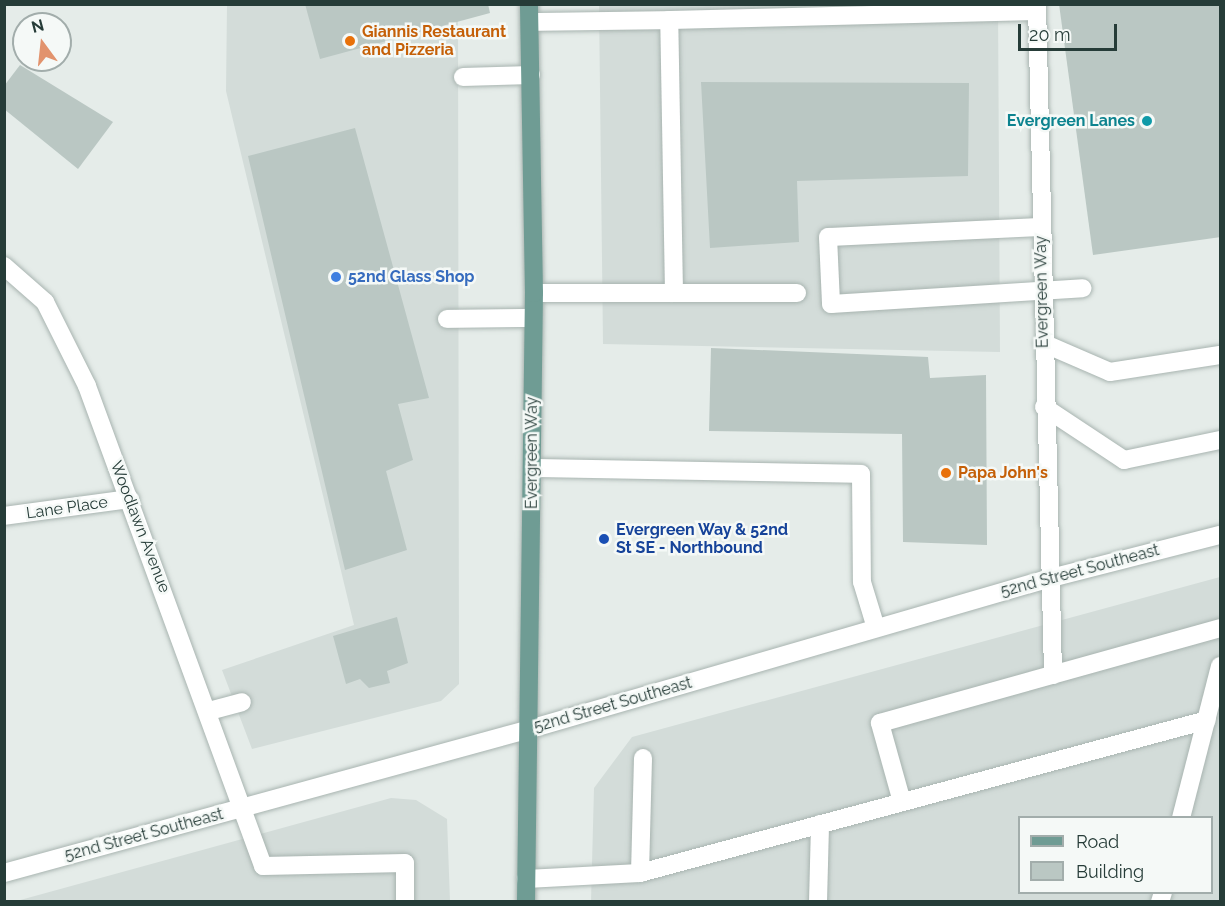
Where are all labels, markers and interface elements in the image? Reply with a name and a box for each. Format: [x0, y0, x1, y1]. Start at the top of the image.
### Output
north arrow [12, 12, 72, 72]
scale bar [1021, 12, 1120, 50]
text: N [29, 15, 46, 37]
place label: Giannis Restaurant and Pizzeria [362, 22, 506, 60]
text: 20 m [1029, 24, 1071, 45]
marker: Giannis Restaurant and Pizzeria [343, 34, 357, 48]
place label: Evergreen Lanes [1007, 111, 1135, 131]
marker: Evergreen Lanes [1140, 114, 1154, 128]
street label: Evergreen Way [1031, 235, 1053, 349]
place label: 52nd Glass Shop [348, 267, 474, 287]
marker: 52nd Glass Shop [329, 270, 343, 284]
street label: Evergreen Way [522, 397, 542, 509]
street label: Woodlawn Avenue [106, 458, 174, 596]
place label: Papa John's [958, 463, 1048, 483]
marker: Papa John's [939, 466, 953, 480]
street label: Lane Place [25, 493, 109, 523]
place label: Evergreen Way & 52nd St SE - Northbound [616, 520, 789, 558]
marker: Evergreen Way & 52nd St SE - Northbound [597, 532, 611, 546]
street label: 52nd Street Southeast [999, 541, 1161, 601]
street label: 52nd Street Southeast [532, 673, 694, 737]
street label: 52nd Street Southeast [63, 805, 225, 865]
legend [1018, 816, 1213, 894]
text: Road [1076, 831, 1119, 852]
text: Building [1076, 861, 1144, 882]

